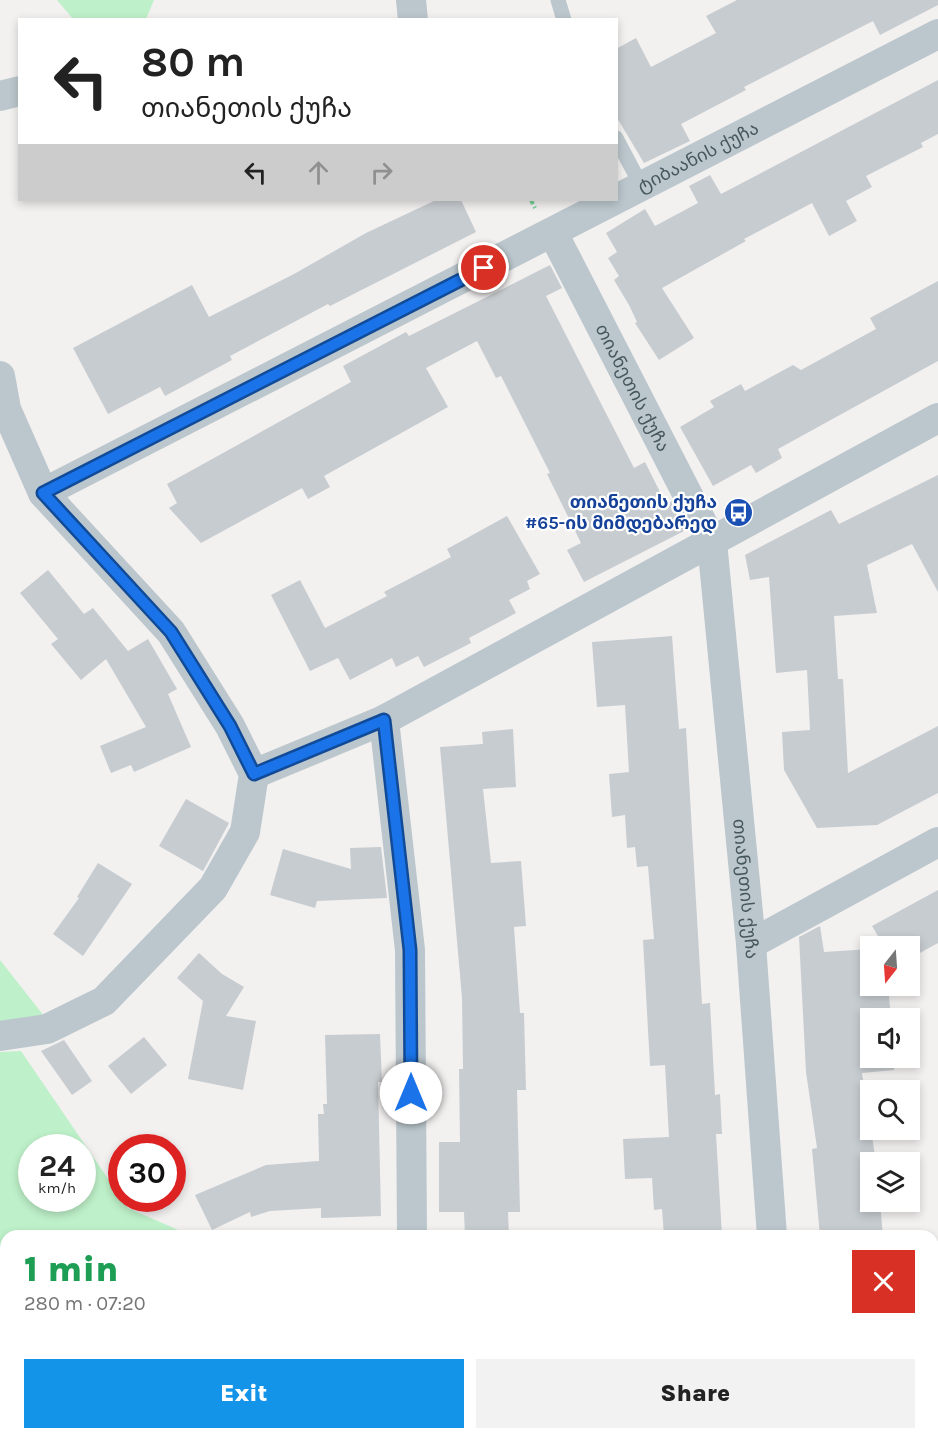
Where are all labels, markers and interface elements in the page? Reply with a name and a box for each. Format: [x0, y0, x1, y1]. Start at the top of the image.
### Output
text: 80 m [141, 37, 245, 87]
icon: left [42, 42, 120, 120]
text: თიანეთის ქუჩა [141, 92, 352, 124]
street label: ტიბაანის ქუჩა [634, 117, 762, 197]
icon: left [239, 156, 272, 189]
icon: ahead [302, 156, 335, 189]
icon: right [365, 156, 398, 189]
pin [458, 242, 509, 293]
icon: arrive [467, 251, 500, 284]
street label: თიანეთის ქუჩა [591, 320, 675, 455]
place label: თიანეთის ქუჩა #65-ის მიმდებარედ [525, 491, 717, 534]
bus stop icon: თიანეთის ქუჩა #65-ის მიმდებარედ [722, 496, 754, 528]
street label: თიანეთის ქუჩა [728, 818, 763, 960]
north arrow [860, 936, 920, 996]
map controls [860, 936, 920, 1212]
button: sound [860, 1008, 920, 1068]
position arrow [379, 1061, 443, 1125]
button: search [860, 1080, 920, 1140]
speed limit sign: 30 [108, 1134, 186, 1212]
text: 24 [39, 1148, 75, 1184]
button: layers [860, 1152, 920, 1212]
text: km/h [38, 1179, 76, 1197]
text: 1 min [24, 1248, 118, 1290]
button: close [852, 1250, 915, 1313]
text: 280 m · 07:20 [24, 1292, 146, 1315]
button: Exit [24, 1359, 464, 1428]
button: Share [476, 1359, 915, 1428]

